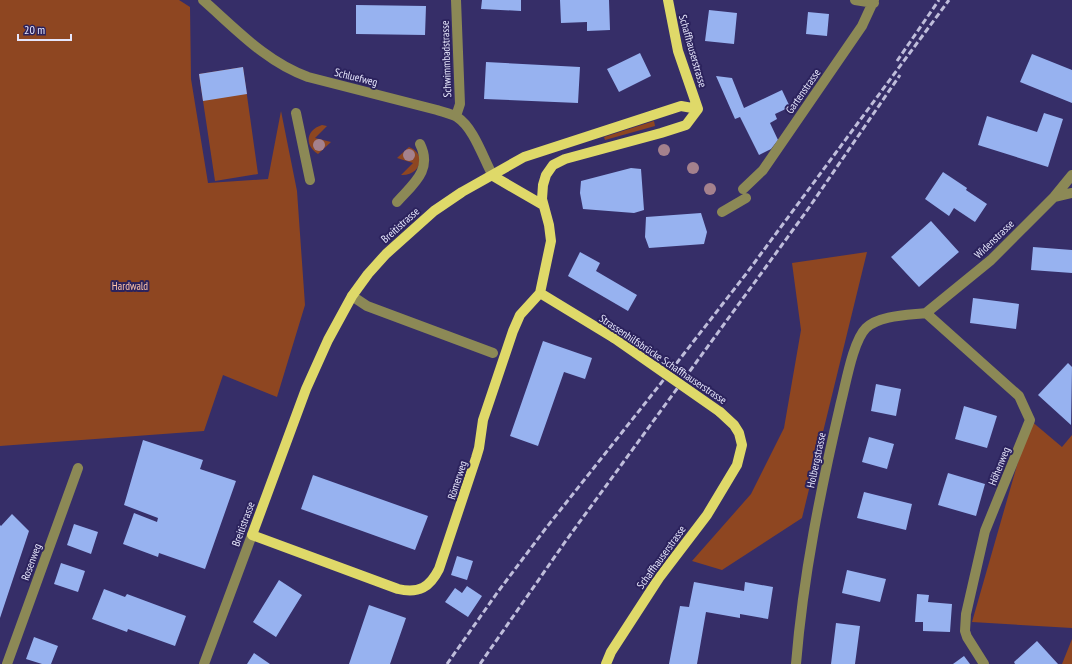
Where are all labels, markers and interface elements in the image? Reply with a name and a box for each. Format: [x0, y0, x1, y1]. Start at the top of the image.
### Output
street label: Schaffhauserstrasse [676, 13, 710, 89]
scale bar [18, 16, 71, 42]
street label: Schwimmbadstrasse [438, 20, 454, 98]
text: 20 m [24, 22, 45, 37]
street label: Schluefweg [333, 65, 379, 89]
street label: Gartenstrasse [782, 66, 824, 116]
street label: Breitistrasse [378, 204, 422, 246]
street label: Widenstrasse [971, 216, 1017, 261]
park label: Hardwald [112, 279, 148, 293]
street label: Strassenhilfsbrücke Schaffhauserstrasse [597, 311, 730, 407]
street label: Holbergstrasse [803, 431, 829, 489]
street label: Höhenweg [985, 444, 1013, 487]
street label: Römerweg [444, 459, 470, 501]
street label: Breitistrasse [228, 499, 258, 548]
street label: Schaffhauserstrasse [633, 522, 689, 591]
street label: Rosenweg [18, 541, 44, 582]

